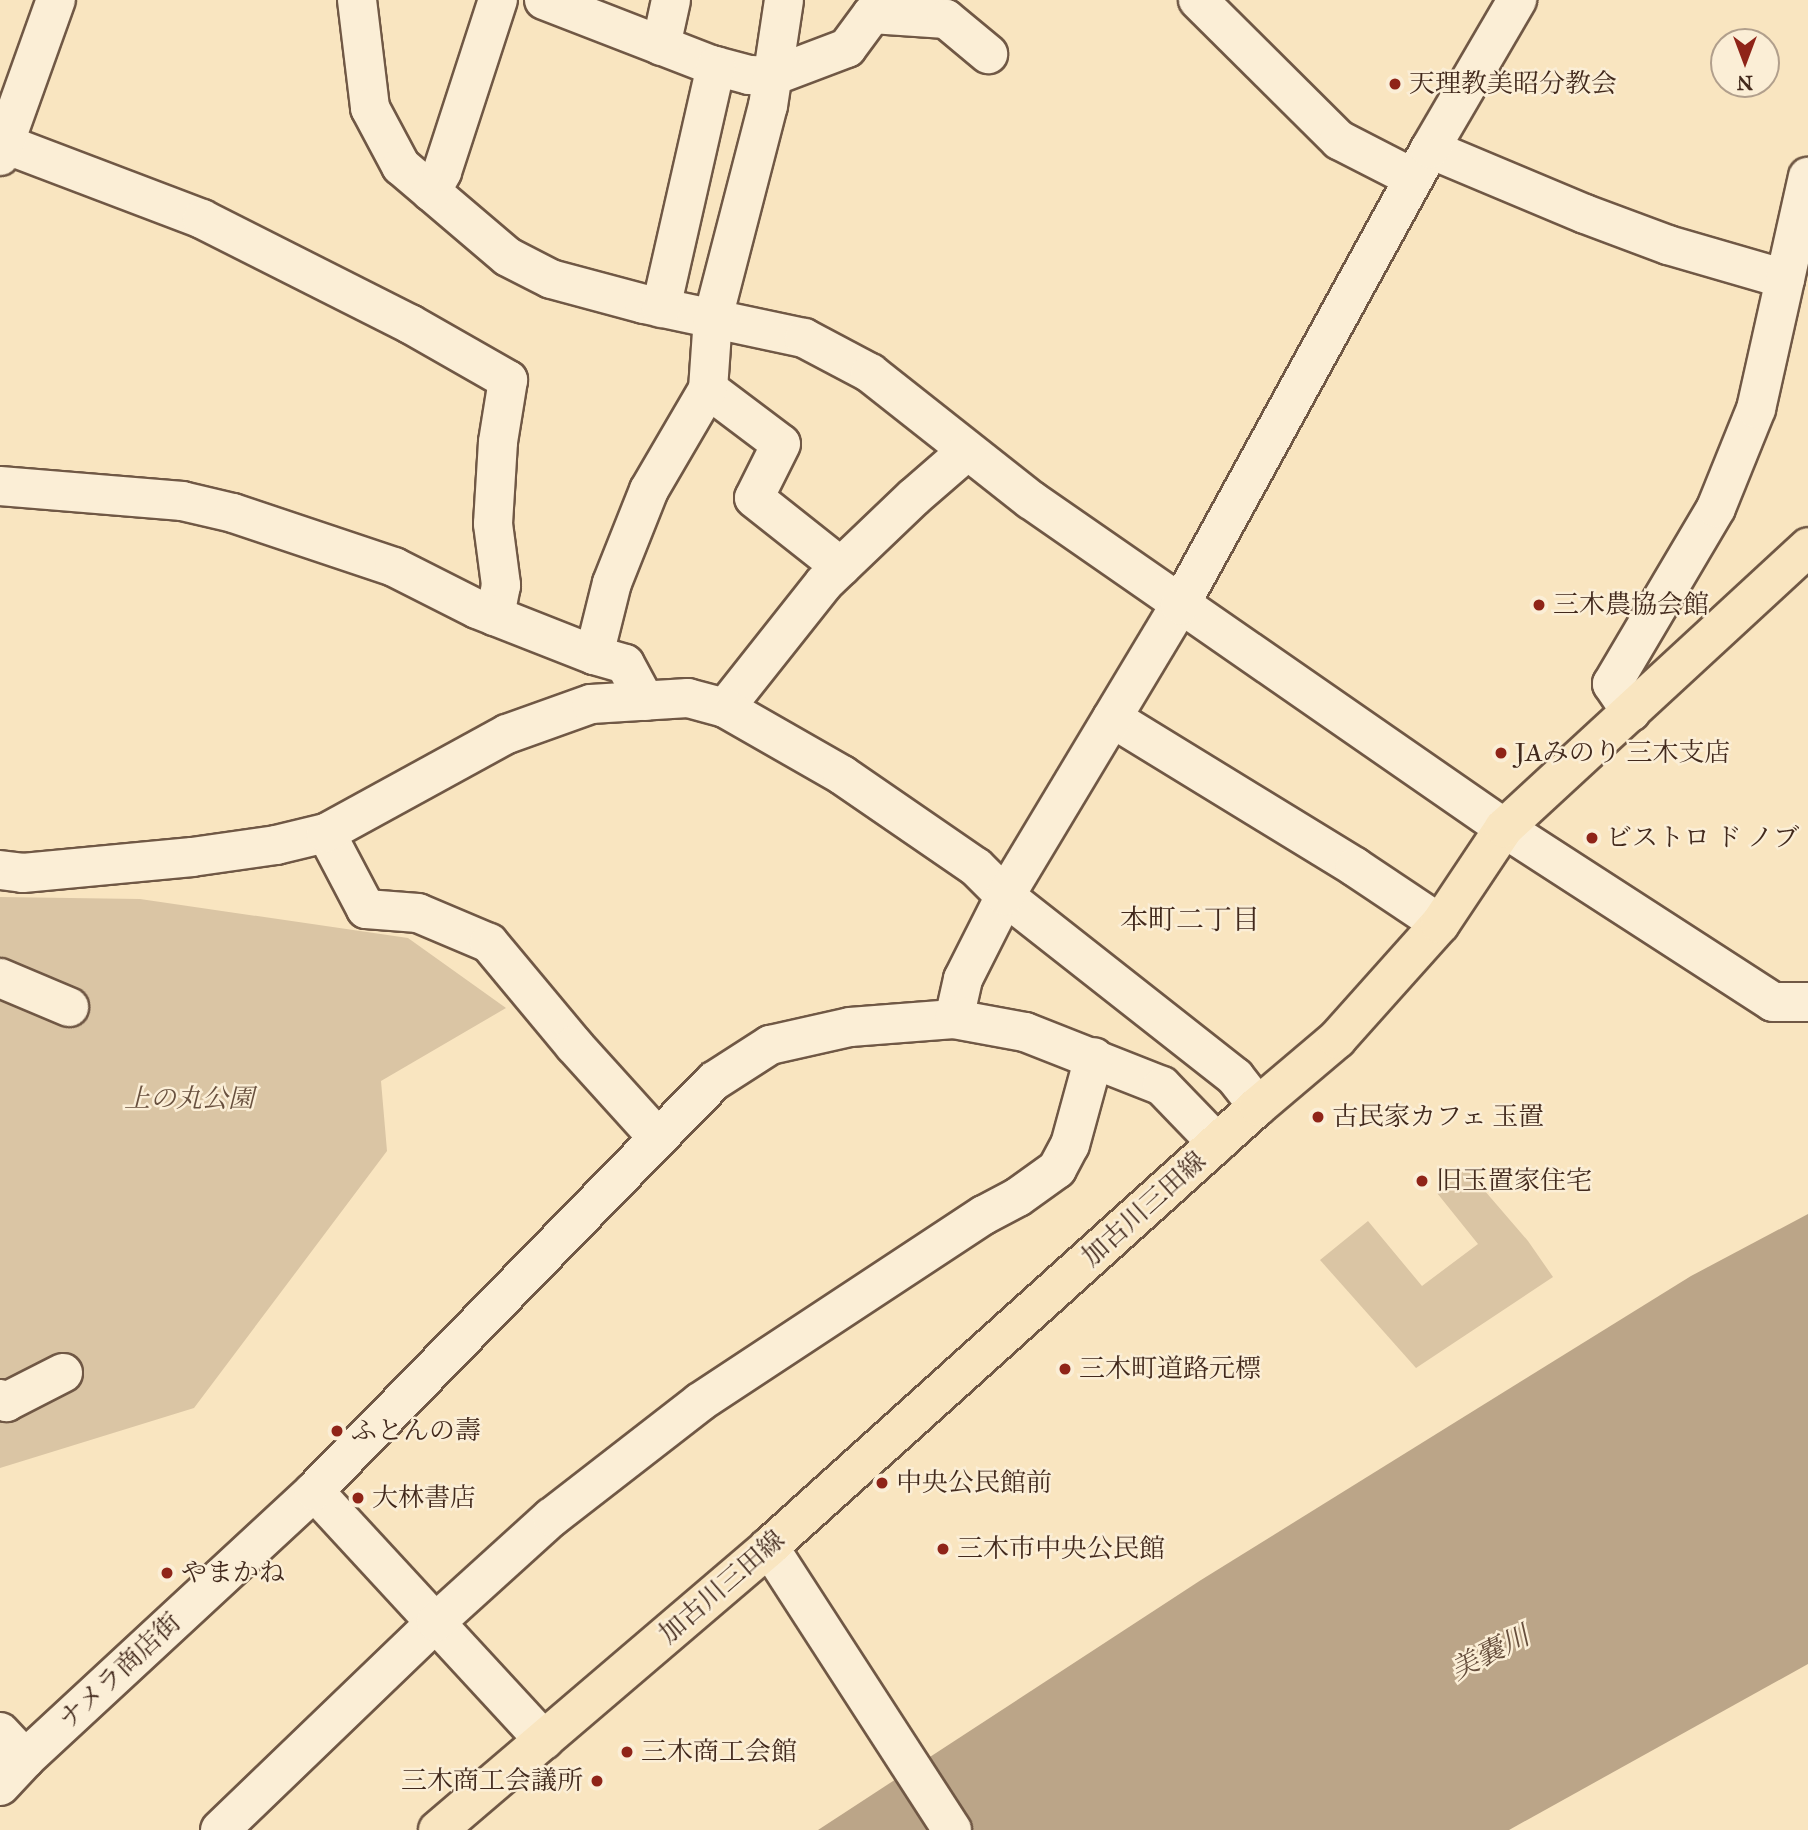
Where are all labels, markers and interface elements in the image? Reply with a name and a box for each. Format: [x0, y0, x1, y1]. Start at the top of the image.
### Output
north arrow [1710, 28, 1780, 98]
place label: 天理教美昭分教会 [1409, 68, 1617, 100]
text: N [1737, 71, 1753, 94]
marker: 天理教美昭分教会 [1387, 76, 1403, 92]
place label: 三木農協会館 [1553, 589, 1709, 621]
marker: 三木農協会館 [1531, 597, 1547, 613]
place label: JAみのり 三木支店 [1515, 737, 1730, 769]
marker: JAみのり 三木支店 [1493, 745, 1509, 761]
place label: ビストロ ド ノブ [1606, 822, 1799, 854]
marker: ビストロ ド ノブ [1584, 830, 1600, 846]
district label: 本町二丁目 [1120, 903, 1260, 937]
park label: 上の丸公園 [124, 1083, 254, 1115]
place label: 古民家カフェ 玉置 [1332, 1101, 1546, 1133]
marker: 古民家カフェ 玉置 [1310, 1109, 1326, 1125]
street label: 加古川三田線 [1076, 1145, 1212, 1273]
place label: 旧玉置家住宅 [1436, 1165, 1592, 1197]
marker: 旧玉置家住宅 [1414, 1173, 1430, 1189]
place label: 三木町道路元標 [1079, 1353, 1261, 1385]
marker: 三木町道路元標 [1057, 1361, 1073, 1377]
place label: ふとんの壽 [351, 1415, 481, 1447]
marker: ふとんの壽 [329, 1423, 345, 1439]
place label: 中央公民館前 [896, 1467, 1052, 1499]
marker: 中央公民館前 [874, 1475, 890, 1491]
place label: 大林書店 [372, 1482, 476, 1514]
marker: 大林書店 [350, 1490, 366, 1506]
street label: 加古川三田線 [653, 1524, 791, 1650]
place label: 三木市中央公民館 [957, 1533, 1165, 1565]
marker: 三木市中央公民館 [935, 1541, 951, 1557]
place label: やまかね [181, 1557, 285, 1589]
marker: やまかね [159, 1565, 175, 1581]
street label: ナメラ商店街 [52, 1606, 188, 1736]
water label: 美嚢川 [1445, 1619, 1535, 1687]
place label: 三木商工会館 [641, 1736, 797, 1768]
marker: 三木商工会館 [619, 1744, 635, 1760]
place label: 三木商工会議所 [401, 1765, 583, 1797]
marker: 三木商工会議所 [589, 1773, 605, 1789]

